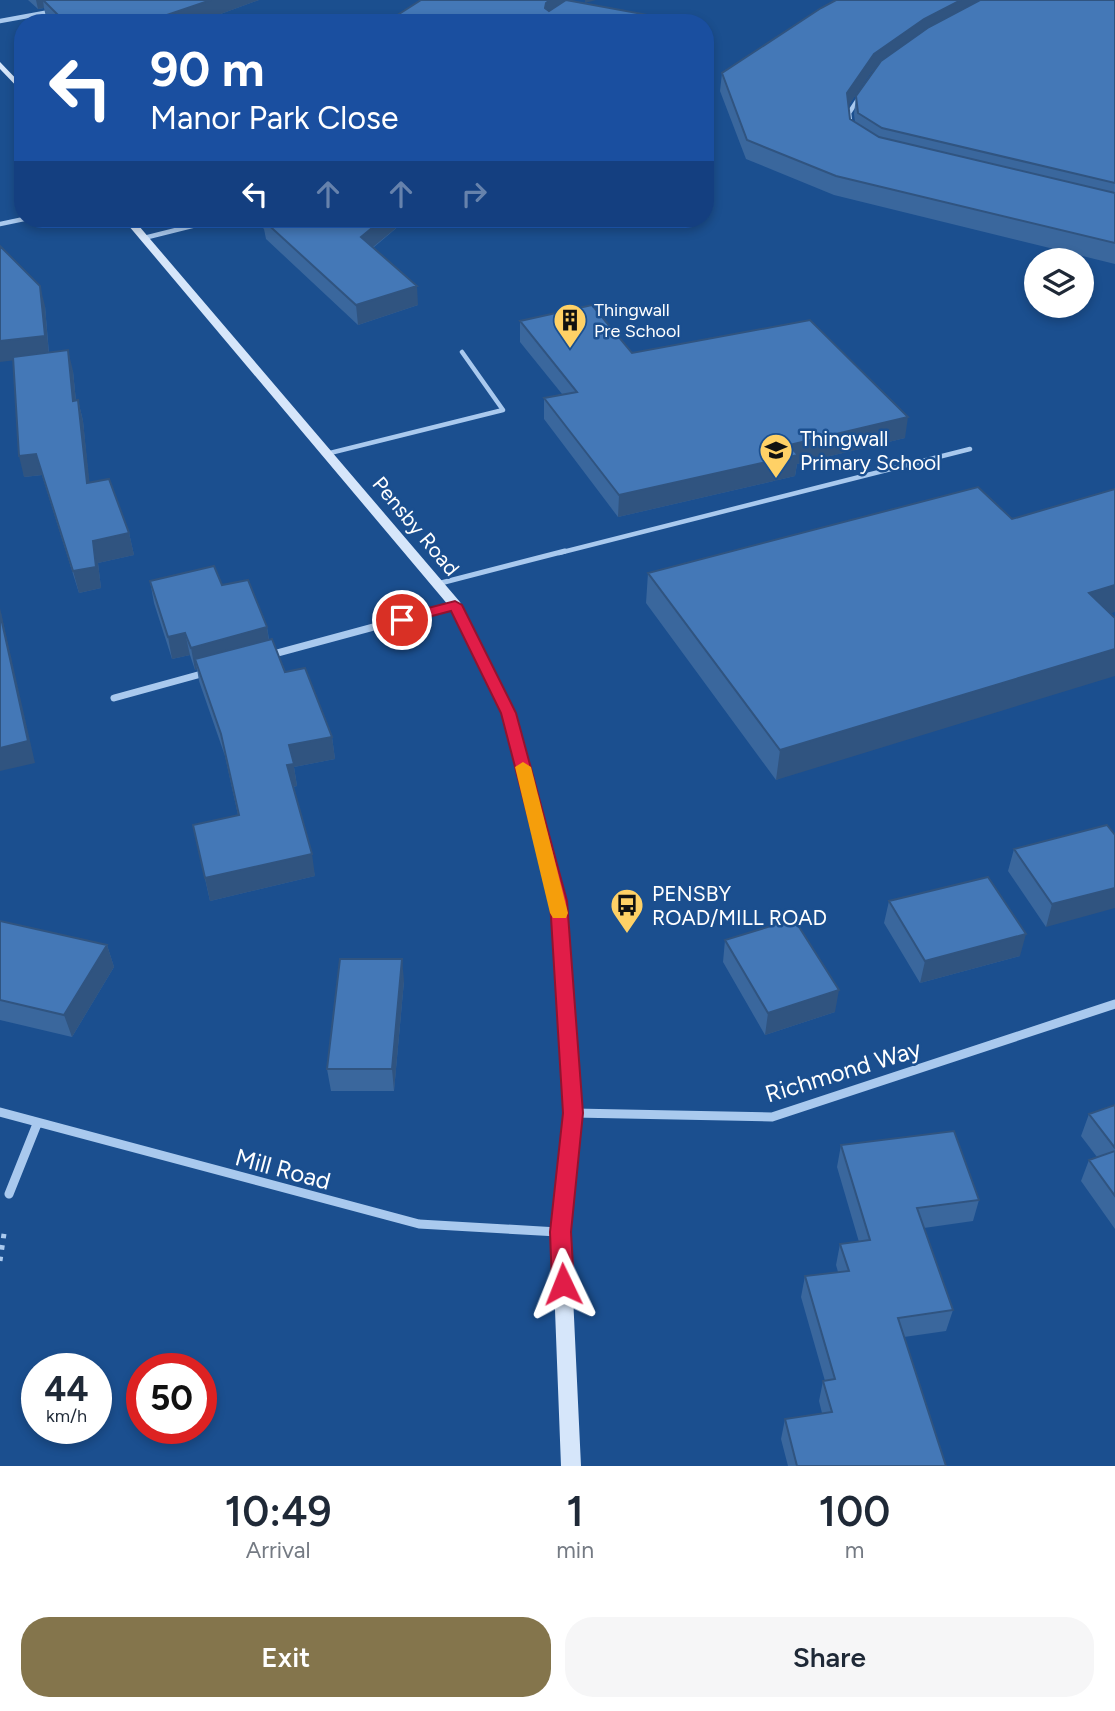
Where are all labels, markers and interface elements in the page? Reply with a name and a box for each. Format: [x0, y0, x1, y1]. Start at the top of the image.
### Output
text: 90 m [150, 39, 265, 98]
icon: left [35, 42, 126, 133]
text: Manor Park Close [150, 99, 398, 137]
icon: left [236, 175, 274, 213]
icon: ahead [309, 175, 347, 213]
icon: ahead [382, 175, 420, 213]
icon: right [455, 175, 493, 213]
map controls [1024, 248, 1094, 318]
button: layers [1024, 248, 1094, 318]
place label: Thingwall Pre School [594, 299, 680, 342]
building icon: Thingwall Pre School [551, 301, 589, 350]
place label: Thingwall Primary School [800, 426, 941, 475]
school or university icon: Thingwall Primary School [757, 431, 795, 480]
street label: Pensby Road [367, 471, 465, 581]
pin [372, 590, 432, 650]
icon: arrive [383, 601, 421, 639]
place label: PENSBY ROAD/MILL ROAD [652, 881, 827, 930]
bus stop icon: PENSBY ROAD/MILL ROAD [608, 886, 646, 935]
street label: Richmond Way [762, 1033, 925, 1108]
street label: Mill Road [232, 1142, 334, 1196]
position arrow [526, 1247, 600, 1321]
speed limit sign: 50 [126, 1353, 217, 1444]
text: 44 [44, 1368, 89, 1410]
text: km/h [46, 1405, 87, 1427]
text: 10:49 [225, 1486, 332, 1537]
text: 1 [566, 1486, 584, 1537]
text: 100 [819, 1486, 890, 1537]
text: Arrival [246, 1536, 311, 1564]
text: min [556, 1536, 594, 1564]
text: m [845, 1536, 864, 1564]
button: Exit [21, 1617, 551, 1697]
button: Share [565, 1617, 1094, 1697]

